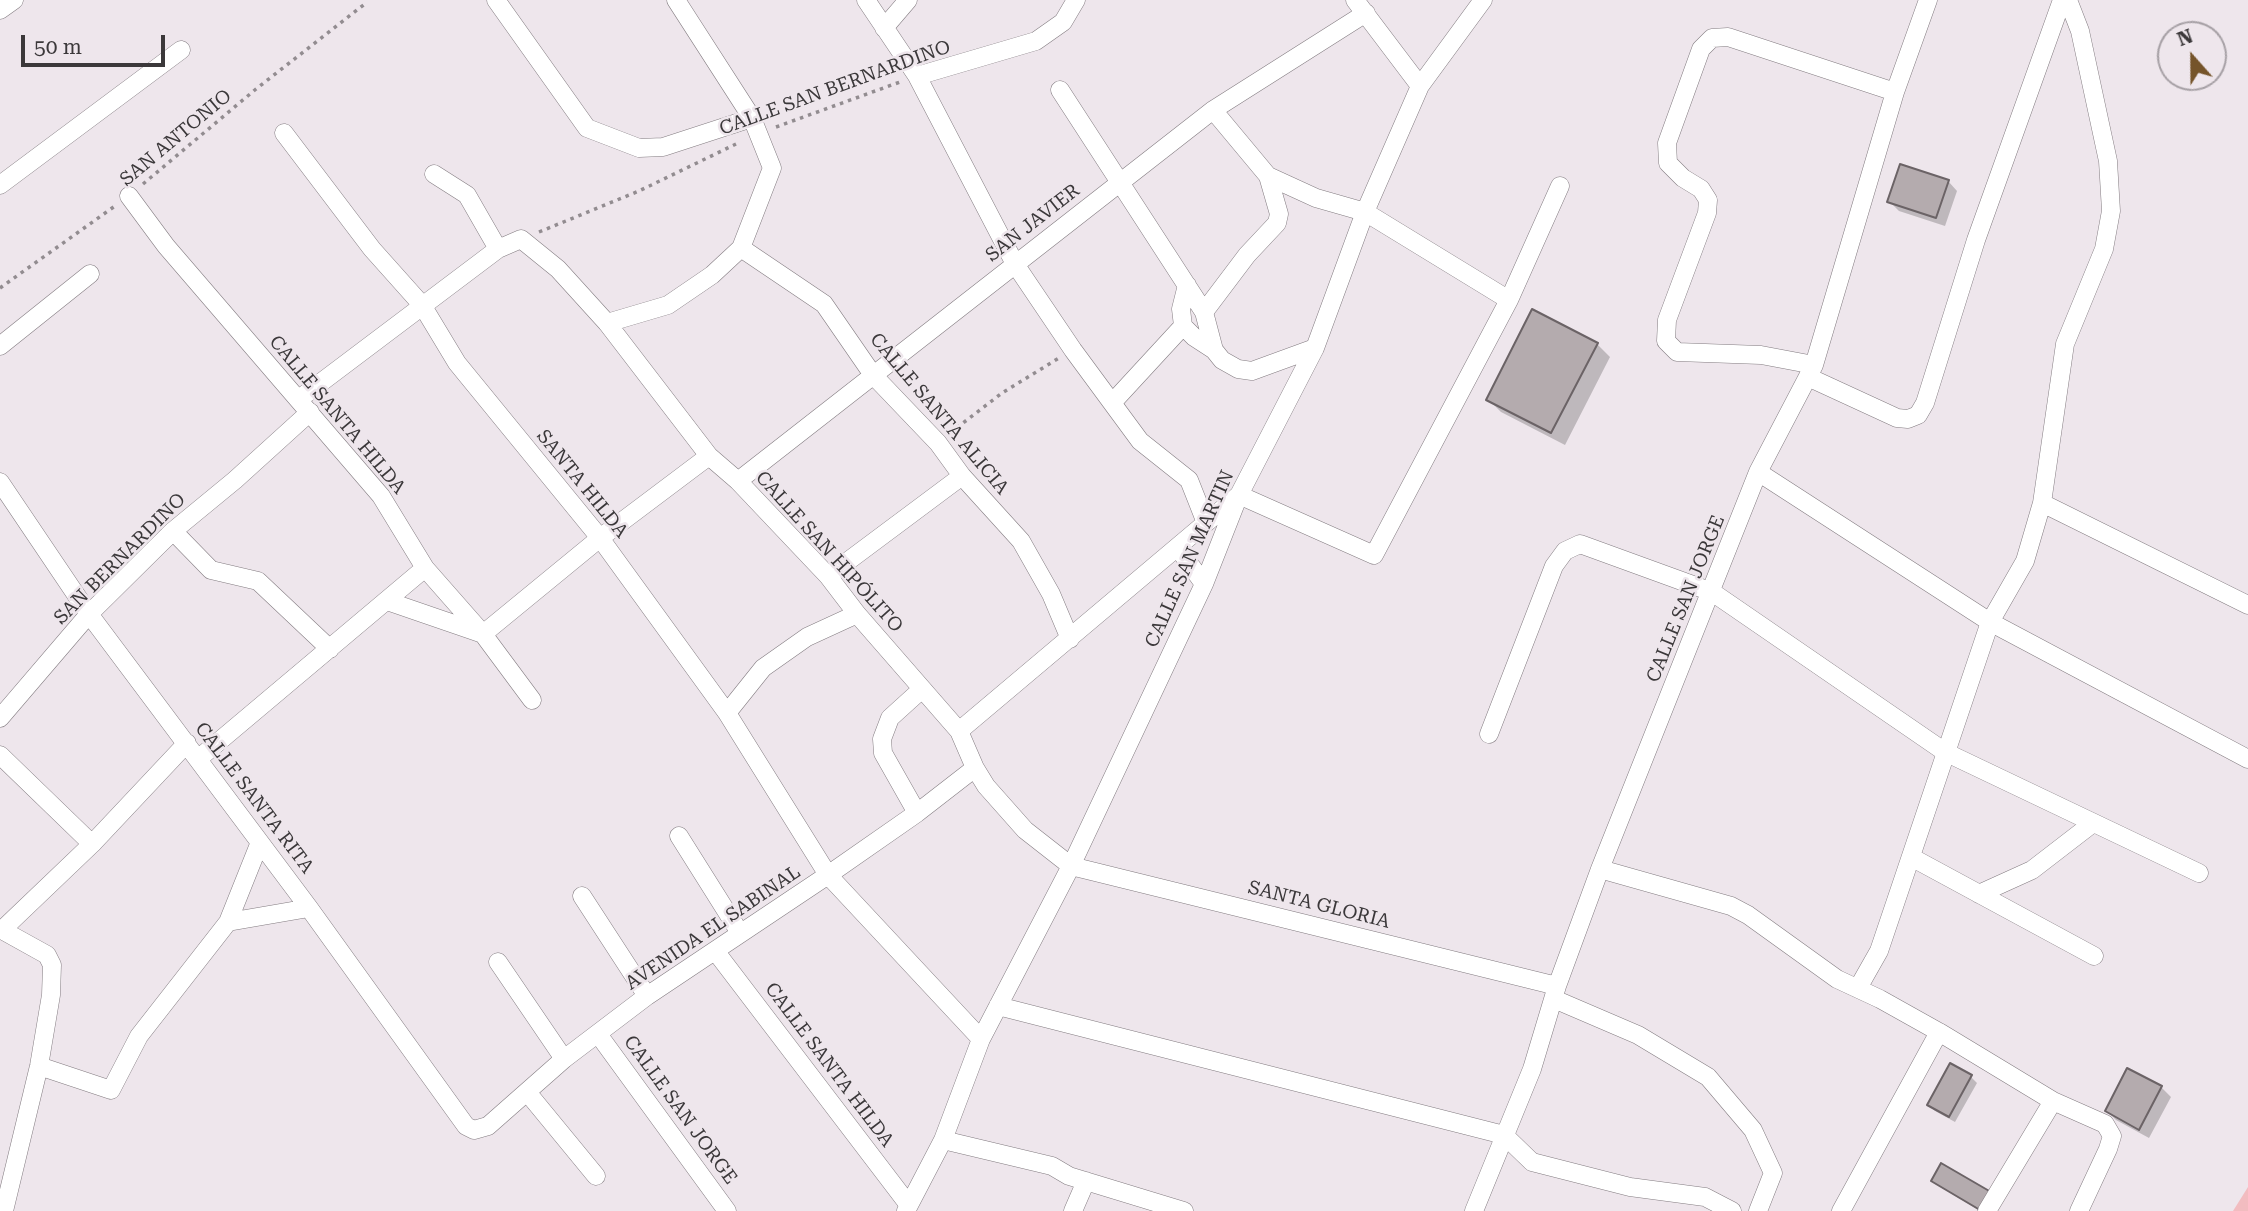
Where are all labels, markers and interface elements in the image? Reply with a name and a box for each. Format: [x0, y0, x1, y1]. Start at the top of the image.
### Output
scale bar [24, 21, 168, 65]
north arrow [2157, 21, 2227, 91]
text: N [2174, 24, 2196, 51]
text: 50 m [34, 35, 82, 59]
street label: CALLE SAN BERNARDINO [716, 36, 954, 140]
street label: SAN ANTONIO [116, 85, 236, 191]
street label: SAN JAVIER [981, 179, 1085, 267]
street label: CALLE SANTA ALICIA [865, 329, 1013, 499]
street label: CALLE SANTA HILDA [264, 331, 410, 499]
street label: SANTA HILDA [531, 425, 633, 543]
street label: CALLE SAN HIPÓLITO [750, 467, 908, 637]
street label: CALLE SAN MARTIN [1141, 467, 1239, 651]
street label: SAN BERNARDINO [49, 488, 191, 630]
street label: CALLE SAN JORGE [1642, 512, 1730, 686]
street label: CALLE SANTA RITA [190, 718, 318, 878]
street label: AVENIDA EL SABINAL [621, 861, 805, 995]
street label: SANTA GLORIA [1246, 876, 1392, 934]
street label: CALLE SANTA HILDA [760, 978, 898, 1152]
street label: CALLE SAN JORGE [618, 1031, 742, 1189]

